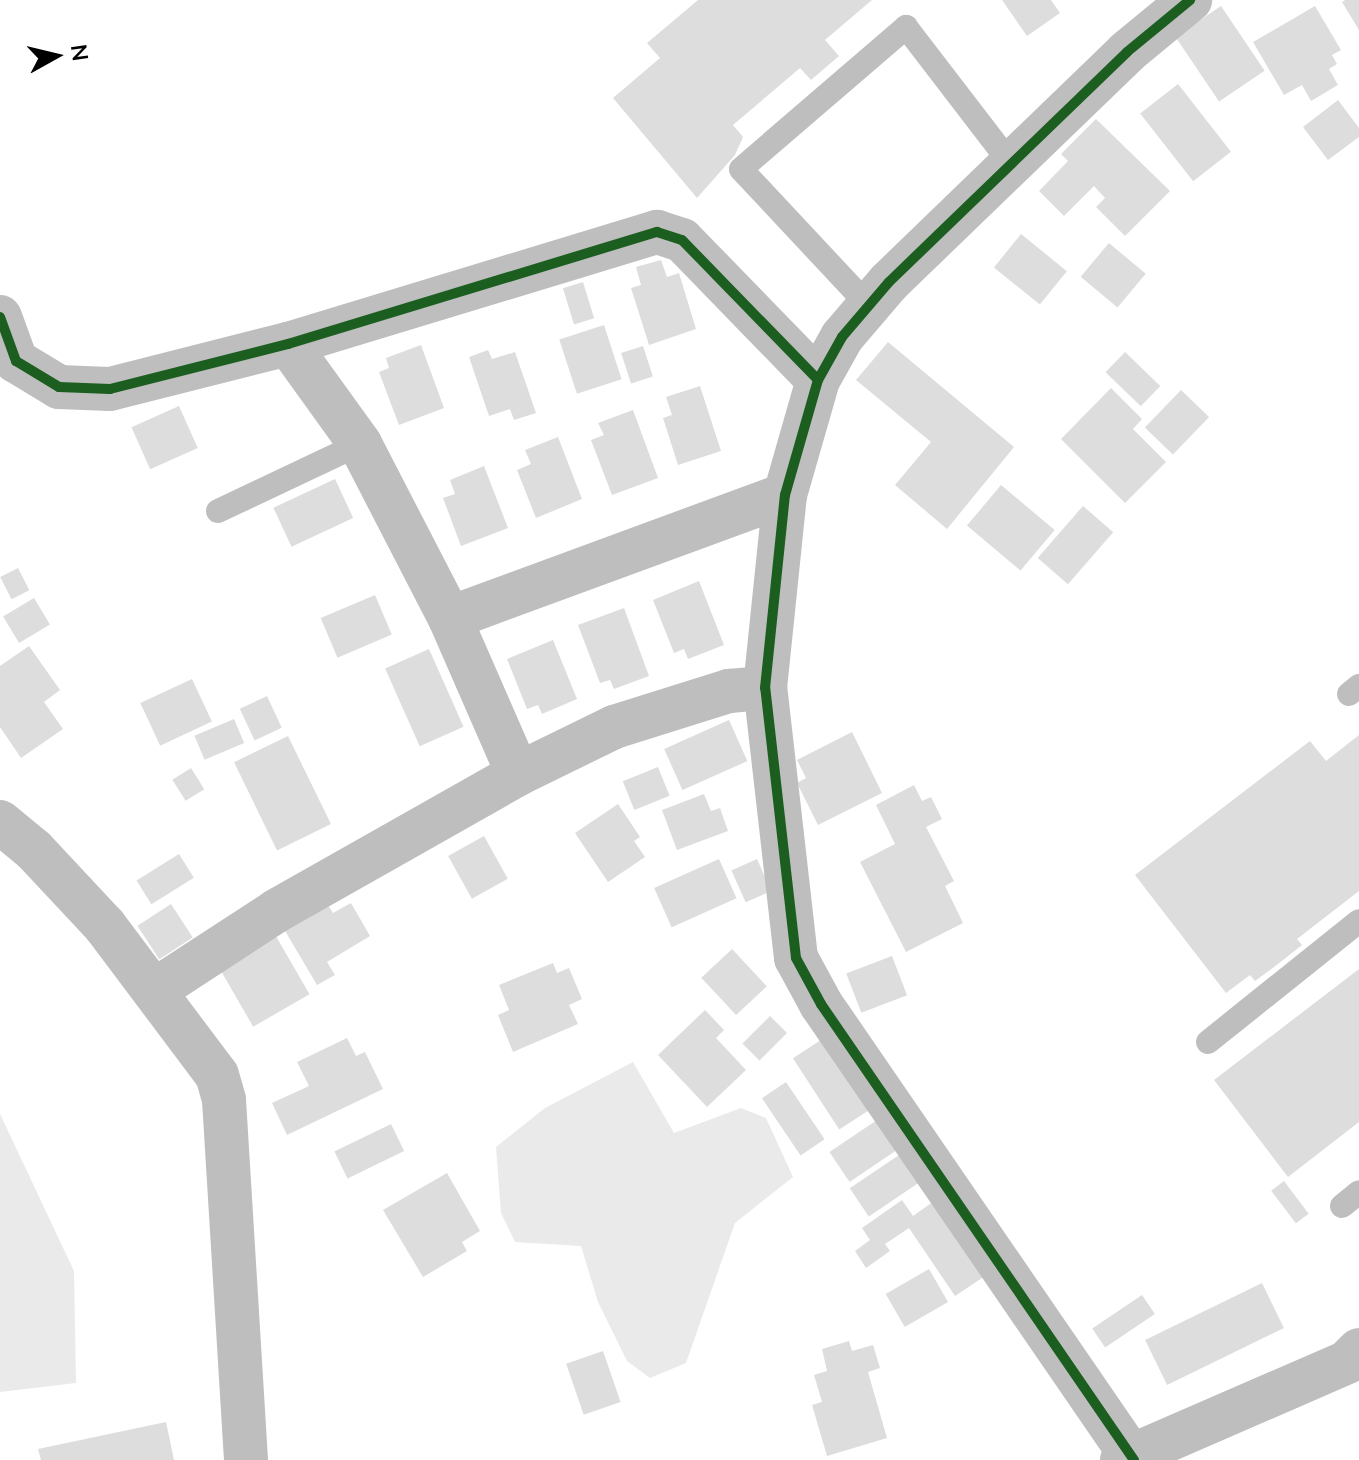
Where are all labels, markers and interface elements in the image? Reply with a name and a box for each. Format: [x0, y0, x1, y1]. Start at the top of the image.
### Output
north arrow [16, 16, 96, 96]
text: N [65, 42, 95, 63]

